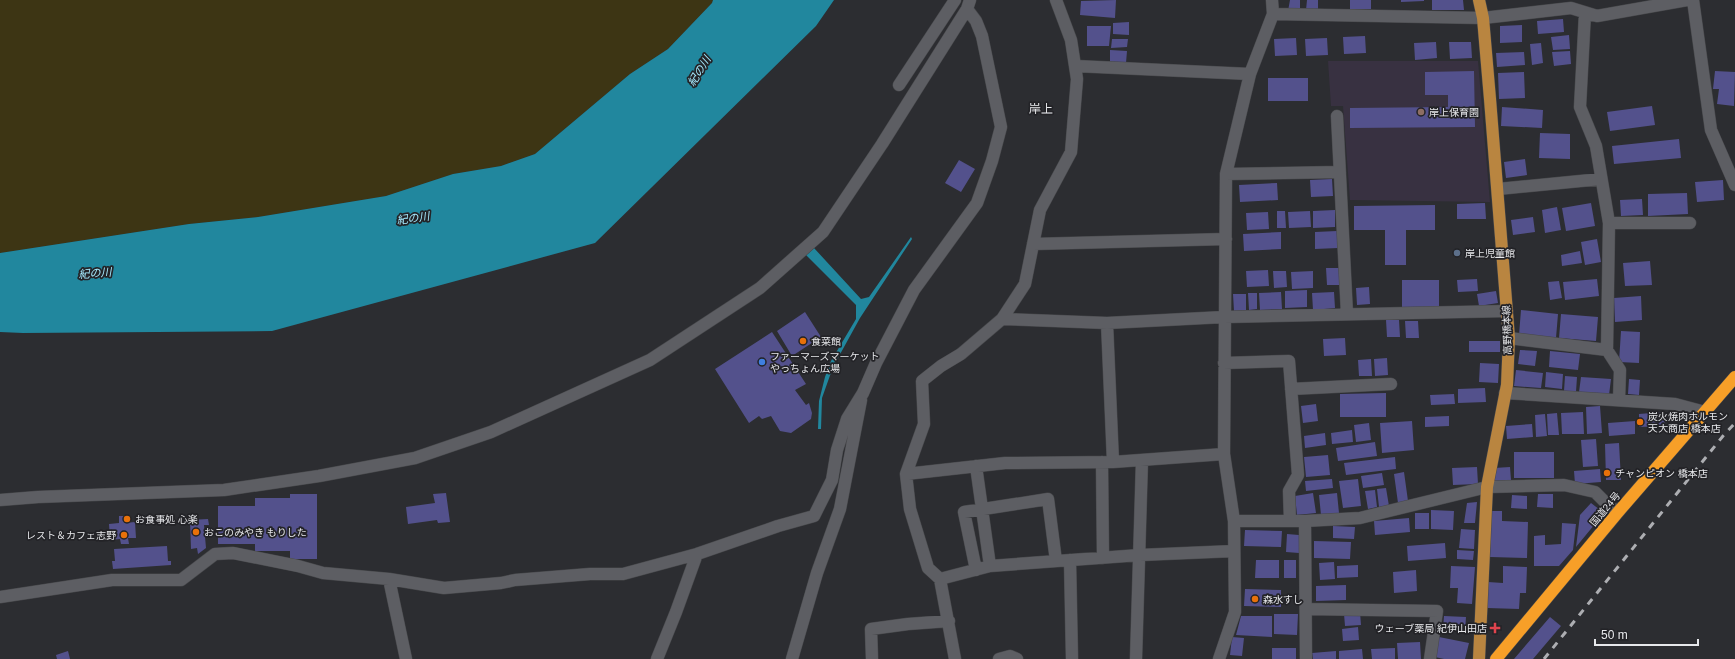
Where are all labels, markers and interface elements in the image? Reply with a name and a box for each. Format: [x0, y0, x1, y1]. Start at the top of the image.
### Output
water label: 紀の川 [685, 53, 713, 88]
district label: 岸上 [1029, 102, 1053, 116]
marker: 岸上保育園 [1416, 107, 1426, 117]
place label: 岸上保育園 [1429, 107, 1479, 118]
water label: 紀の川 [396, 210, 431, 226]
marker: 岸上児童館 [1452, 248, 1462, 258]
place label: 岸上児童館 [1465, 248, 1515, 259]
water label: 紀の川 [78, 266, 113, 280]
street label: 高野橋本線 [1501, 305, 1513, 355]
marker: 食菜館 [798, 336, 808, 346]
place label: 食菜館 [811, 336, 841, 347]
place label: ファーマーズマーケット やっちょん広場 [770, 351, 880, 374]
marker: ファーマーズマーケット やっちょん広場 [757, 357, 767, 367]
place label: 炭火焼肉ホルモン 天大商店 橋本店 [1648, 411, 1728, 434]
marker: 炭火焼肉ホルモン 天大商店 橋本店 [1635, 417, 1645, 427]
marker: チャンピオン 橋本店 [1602, 468, 1612, 478]
place label: チャンピオン 橋本店 [1615, 468, 1708, 479]
street label: 国道24号 [1588, 490, 1622, 528]
marker: お食事処 心楽 [122, 514, 132, 524]
place label: お食事処 心楽 [135, 514, 198, 525]
marker: おこのみやき もりした [191, 527, 201, 537]
place label: おこのみやき もりした [204, 527, 307, 538]
place label: レスト＆カフェ志野 [26, 530, 116, 541]
marker: レスト＆カフェ志野 [119, 530, 129, 540]
marker: 森水すし [1250, 594, 1260, 604]
place label: 森水すし [1263, 594, 1303, 605]
scale bar [1595, 621, 1698, 647]
place label: ウェーブ薬局 紀伊山田店 [1375, 623, 1487, 634]
marker: ウェーブ薬局 紀伊山田店 [1490, 623, 1500, 633]
text: 50 m [1601, 628, 1628, 642]

